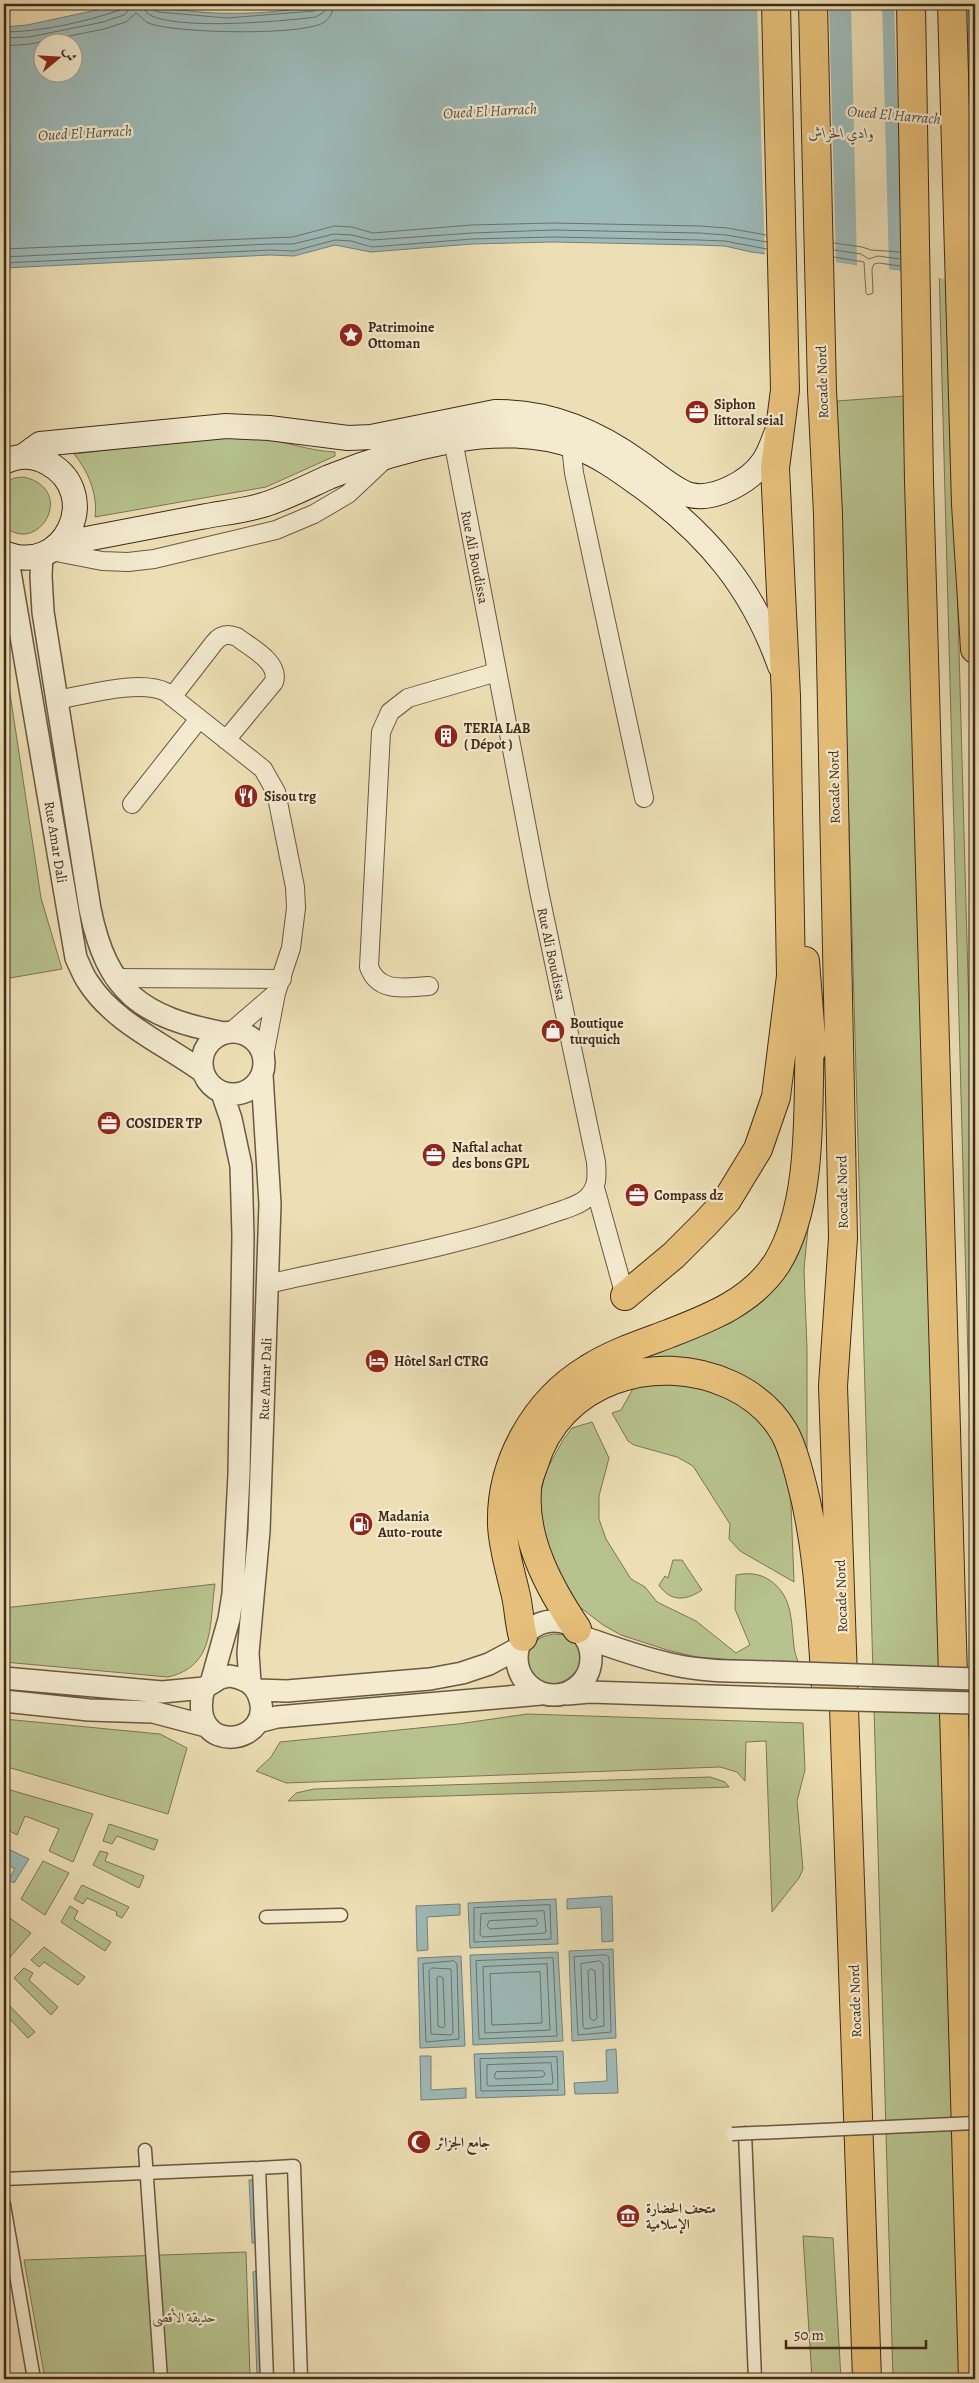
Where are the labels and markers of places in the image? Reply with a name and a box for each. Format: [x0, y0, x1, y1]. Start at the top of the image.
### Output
place label: Patrimoine Ottoman [368, 318, 435, 353]
place icon: Patrimoine Ottoman [338, 322, 364, 348]
place label: Siphon littoral seial [714, 395, 784, 430]
office icon: Siphon littoral seial [684, 399, 710, 425]
place label: TERIA LAB ( Dépot ) [464, 719, 531, 754]
building icon: TERIA LAB ( Dépot ) [433, 723, 459, 749]
restaurant icon: Sisou trg [233, 783, 259, 809]
place label: Sisou trg [264, 787, 317, 806]
place label: Boutique turquich [570, 1014, 624, 1049]
shop icon: Boutique turquich [540, 1018, 566, 1044]
office icon: COSIDER TP [96, 1110, 122, 1136]
place label: COSIDER TP [126, 1114, 202, 1133]
place label: Naftal achat des bons GPL [452, 1138, 530, 1173]
office icon: Naftal achat des bons GPL [421, 1142, 447, 1168]
office icon: Compass dz [624, 1182, 650, 1208]
place label: Compass dz [654, 1186, 724, 1205]
hotel icon: Hôtel Sarl CTRG [364, 1348, 390, 1374]
place label: Hôtel Sarl CTRG [394, 1352, 489, 1371]
place label: Madania Auto-route [377, 1507, 443, 1542]
fuel station icon: Madania Auto-route [348, 1511, 374, 1537]
mosque icon: جامع الجزائر [406, 2129, 432, 2155]
place label: جامع الجزائر [434, 2133, 491, 2155]
place label: متحف الحضارة الإسلامية [646, 2199, 716, 2234]
museum icon: متحف الحضارة الإسلامية [615, 2203, 641, 2229]

